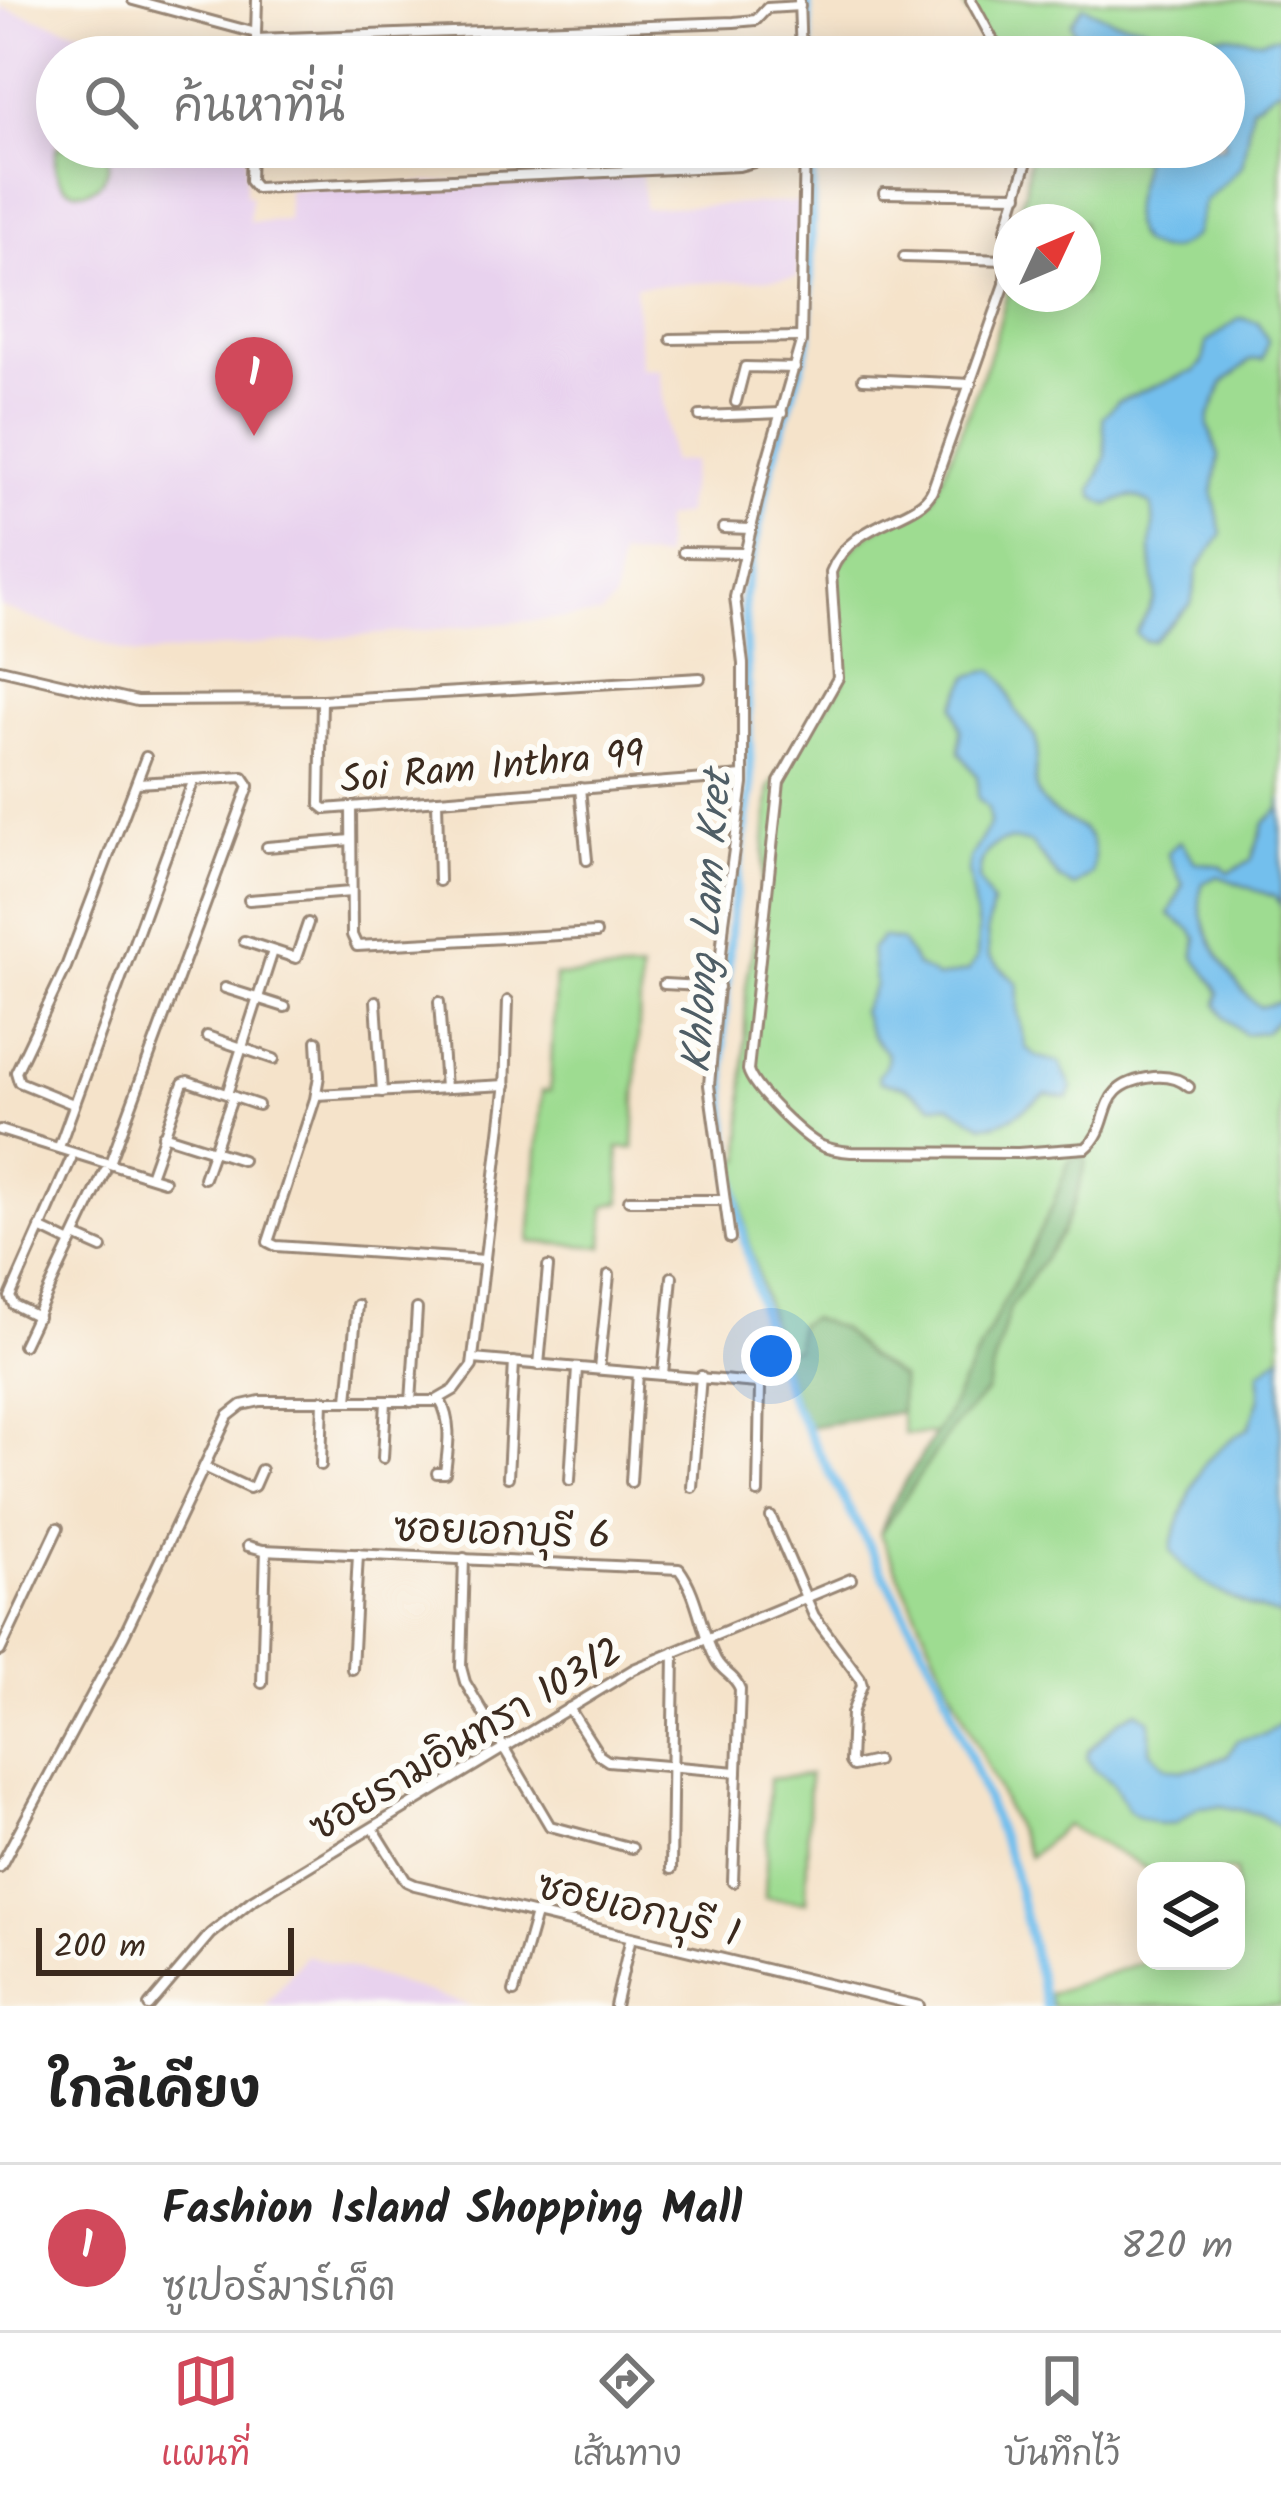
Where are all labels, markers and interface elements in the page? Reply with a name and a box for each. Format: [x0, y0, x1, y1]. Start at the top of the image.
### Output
search box [36, 36, 1245, 168]
icon: search [78, 69, 144, 135]
text: ค้นหาที่นี่ [174, 73, 345, 145]
north arrow [993, 204, 1101, 312]
pin: 1 [215, 337, 293, 436]
street label: Soi Ram Inthra 99 [338, 725, 647, 813]
water label: Khlong Lam Kret [665, 763, 753, 1076]
your location [741, 1326, 801, 1386]
street label: ซอยเอกบุรี 6 [392, 1499, 611, 1569]
street label: ซอยรามอินทรา 103/2 [299, 1623, 635, 1860]
street label: ซอยเอกบุรี 1 [530, 1857, 746, 1967]
map controls [1137, 1862, 1245, 1970]
button: layers [1137, 1862, 1245, 1970]
scale bar [36, 1922, 294, 1975]
text: 200 m [54, 1922, 146, 1975]
text: ใกล้เคียง [48, 2052, 260, 2133]
text: Fashion Island Shopping Mall [162, 2175, 742, 2247]
text: 1 [81, 2217, 93, 2279]
text: 820 m [1121, 2217, 1233, 2279]
text: ซูเปอร์มาร์เก็ต [162, 2259, 396, 2321]
tab: แผนที่ [161, 2348, 250, 2483]
tab: เส้นทาง [572, 2348, 682, 2483]
tab: บันทึกไว้ [1004, 2348, 1120, 2483]

